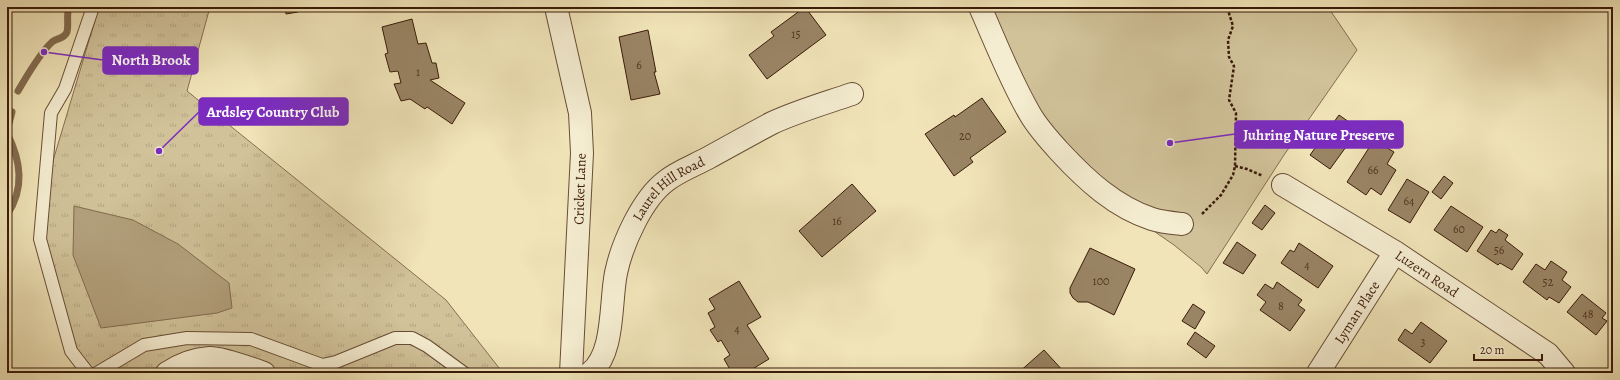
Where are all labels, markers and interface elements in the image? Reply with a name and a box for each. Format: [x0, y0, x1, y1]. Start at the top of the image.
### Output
house number: 15 [791, 26, 801, 42]
callout: North Brook [103, 47, 198, 74]
text: North Brook [112, 50, 191, 70]
house number: 6 [636, 57, 642, 73]
house number: 1 [416, 64, 420, 80]
callout: Ardsley Country Club [199, 98, 348, 125]
text: Ardsley Country Club [205, 102, 340, 122]
callout: Juhring Nature Preserve [1235, 121, 1403, 148]
text: Juhring Nature Preserve [1243, 125, 1395, 145]
house number: 20 [959, 128, 971, 144]
street label: Laurel Hill Road [628, 152, 708, 224]
street label: Cricket Lane [569, 153, 591, 225]
house number: 66 [1367, 162, 1379, 178]
house number: 64 [1404, 193, 1415, 209]
house number: 16 [832, 213, 842, 229]
house number: 60 [1453, 221, 1465, 237]
house number: 56 [1494, 242, 1505, 258]
street label: Luzern Road [1392, 245, 1463, 302]
house number: 4 [1304, 257, 1310, 273]
house number: 100 [1093, 273, 1109, 289]
house number: 52 [1543, 274, 1554, 290]
street label: Lyman Place [1329, 277, 1384, 348]
house number: 8 [1278, 298, 1284, 314]
house number: 48 [1582, 306, 1594, 322]
house number: 4 [734, 321, 740, 337]
house number: 3 [1421, 334, 1426, 350]
scale bar [1474, 336, 1542, 362]
text: 20 m [1480, 342, 1504, 358]

